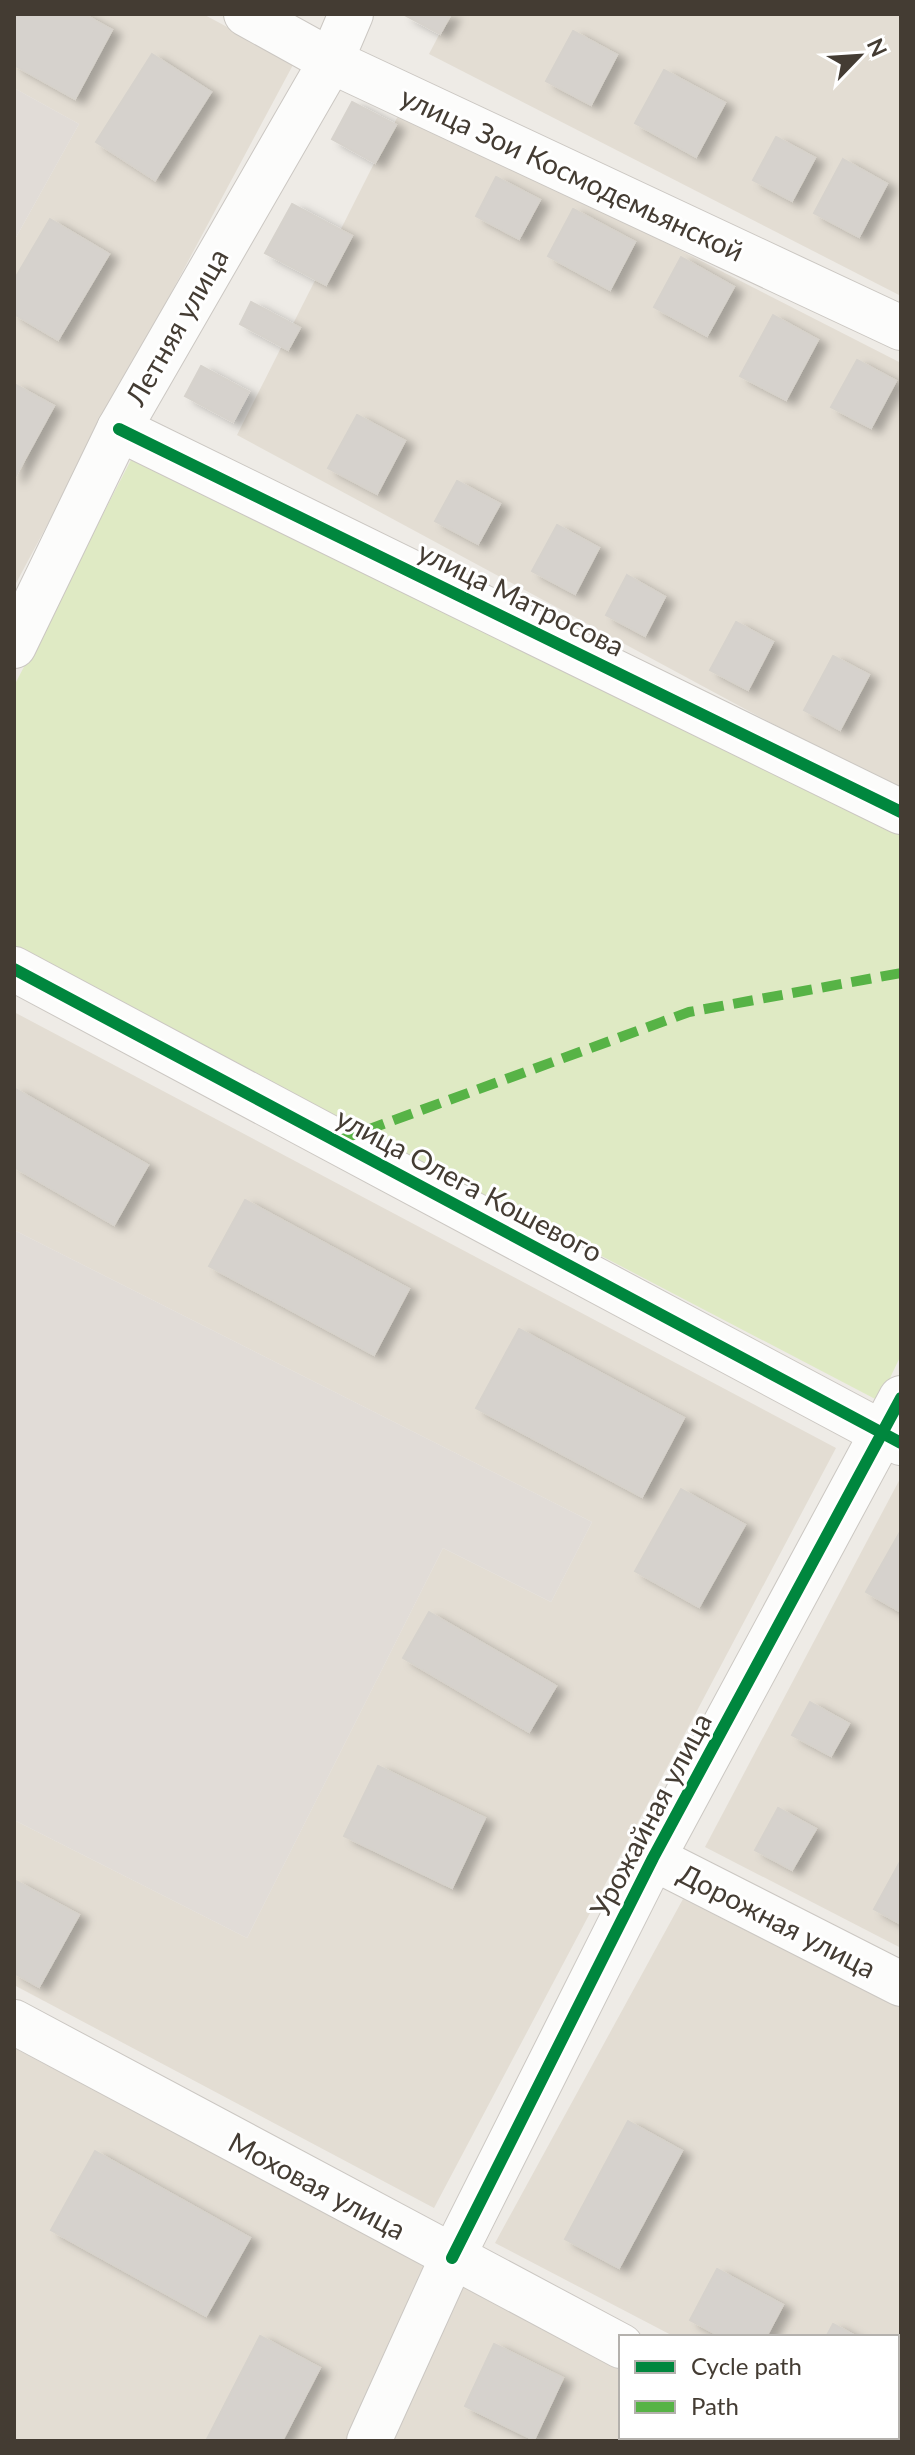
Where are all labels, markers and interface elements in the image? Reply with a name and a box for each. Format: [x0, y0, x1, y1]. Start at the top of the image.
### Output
north arrow [819, 16, 899, 96]
text: N [862, 34, 893, 61]
street label: улица Зои Космодемьянской [396, 79, 749, 268]
street label: Летняя улица [117, 242, 235, 412]
street label: улица Матросова [413, 533, 630, 663]
street label: улица Олега Кошевого [331, 1100, 608, 1269]
street label: Урожайная улица [582, 1707, 718, 1922]
street label: Дорожная улица [673, 1856, 882, 1985]
street label: Моховая улица [223, 2124, 412, 2246]
legend [619, 2335, 899, 2439]
text: Cycle path [691, 2351, 802, 2380]
text: Path [691, 2391, 739, 2420]

